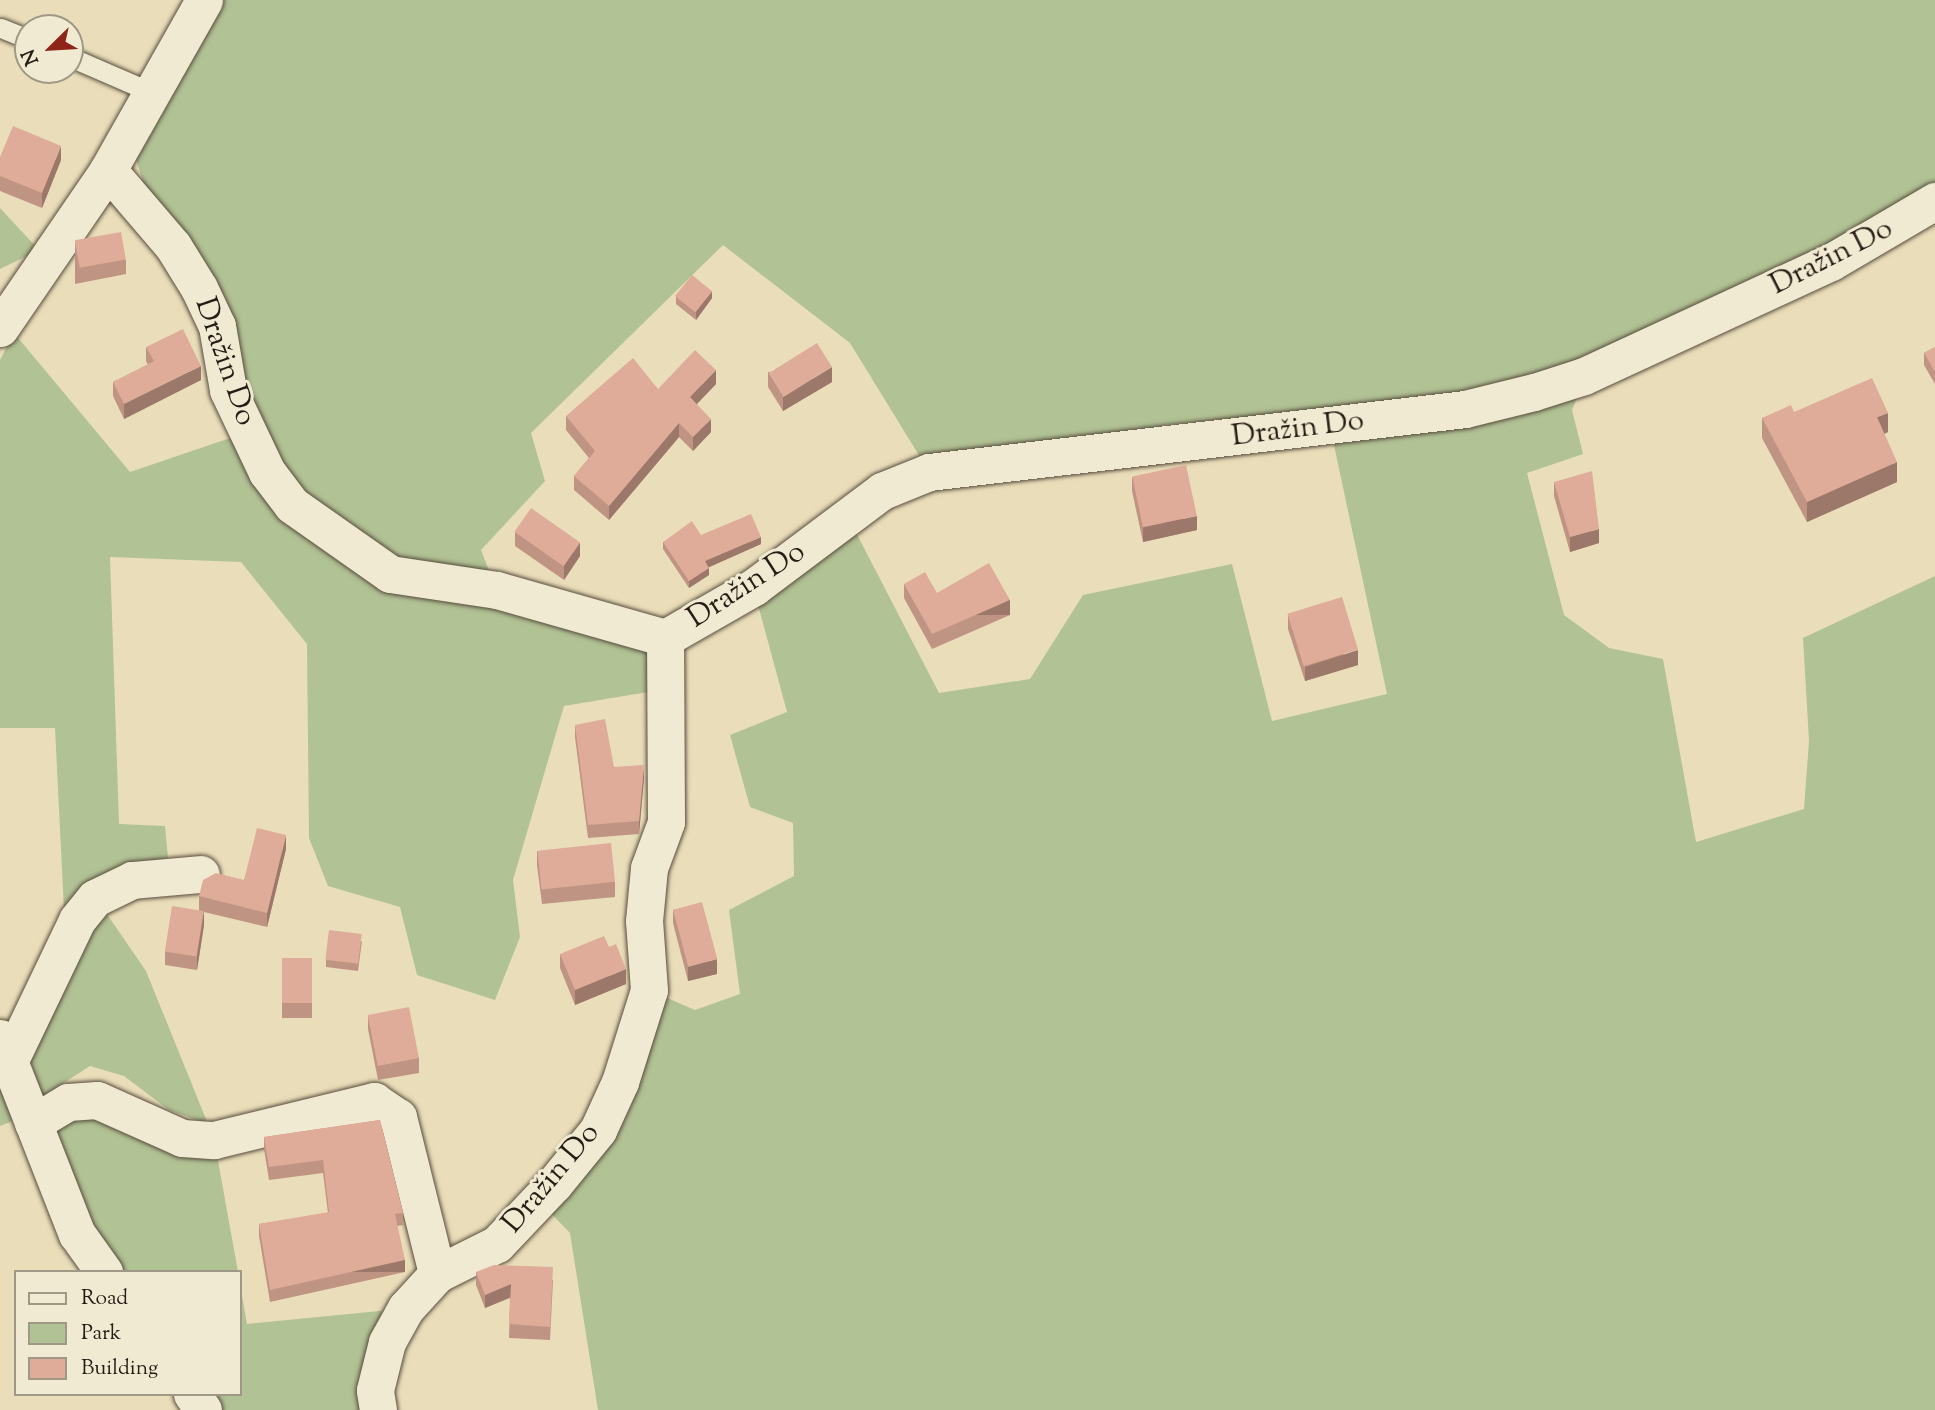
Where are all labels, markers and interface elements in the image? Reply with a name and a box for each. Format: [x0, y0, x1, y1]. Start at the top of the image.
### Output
north arrow [14, 14, 84, 84]
text: N [16, 45, 47, 69]
street label: Dražin Do [1765, 212, 1899, 304]
street label: Dražin Do [185, 293, 263, 431]
street label: Dražin Do [1230, 404, 1366, 456]
street label: Dražin Do [681, 535, 813, 637]
street label: Dražin Do [495, 1116, 609, 1242]
legend [14, 1270, 242, 1396]
text: Road [81, 1284, 128, 1314]
text: Park [81, 1319, 121, 1349]
text: Building [81, 1354, 158, 1384]

